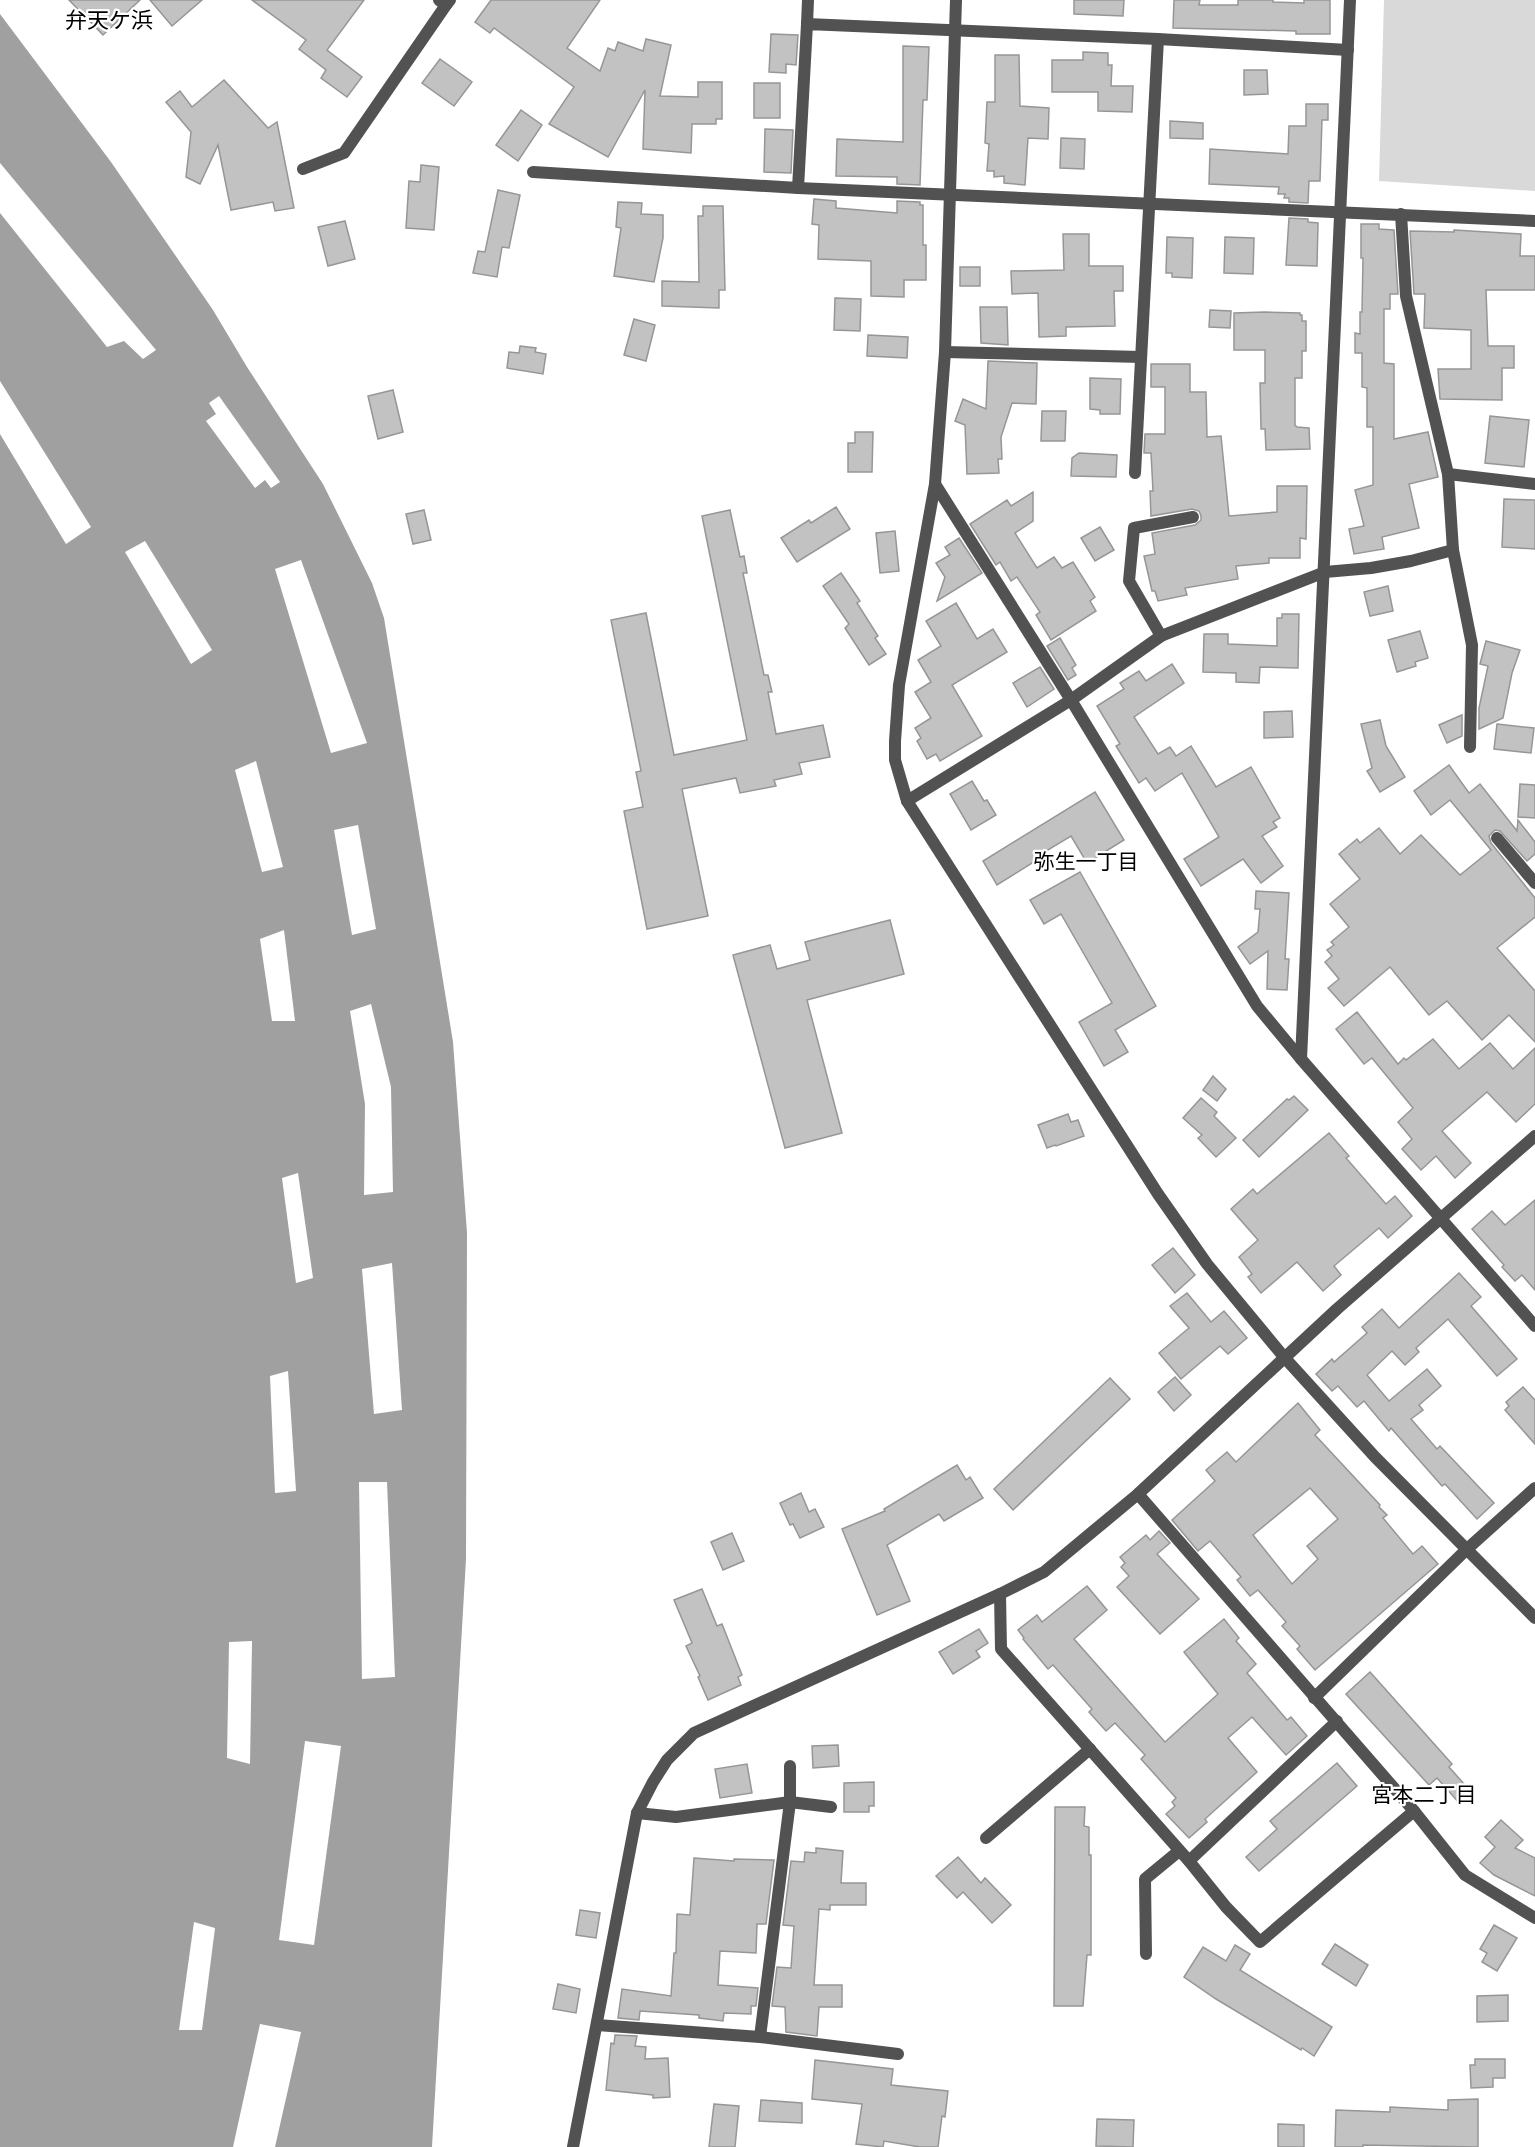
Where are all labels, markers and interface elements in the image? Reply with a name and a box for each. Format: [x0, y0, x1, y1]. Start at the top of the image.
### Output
district label: 弁天ケ浜 [65, 8, 153, 33]
district label: 弥生一丁目 [1034, 850, 1139, 873]
district label: 宮本二丁目 [1372, 1783, 1477, 1806]

